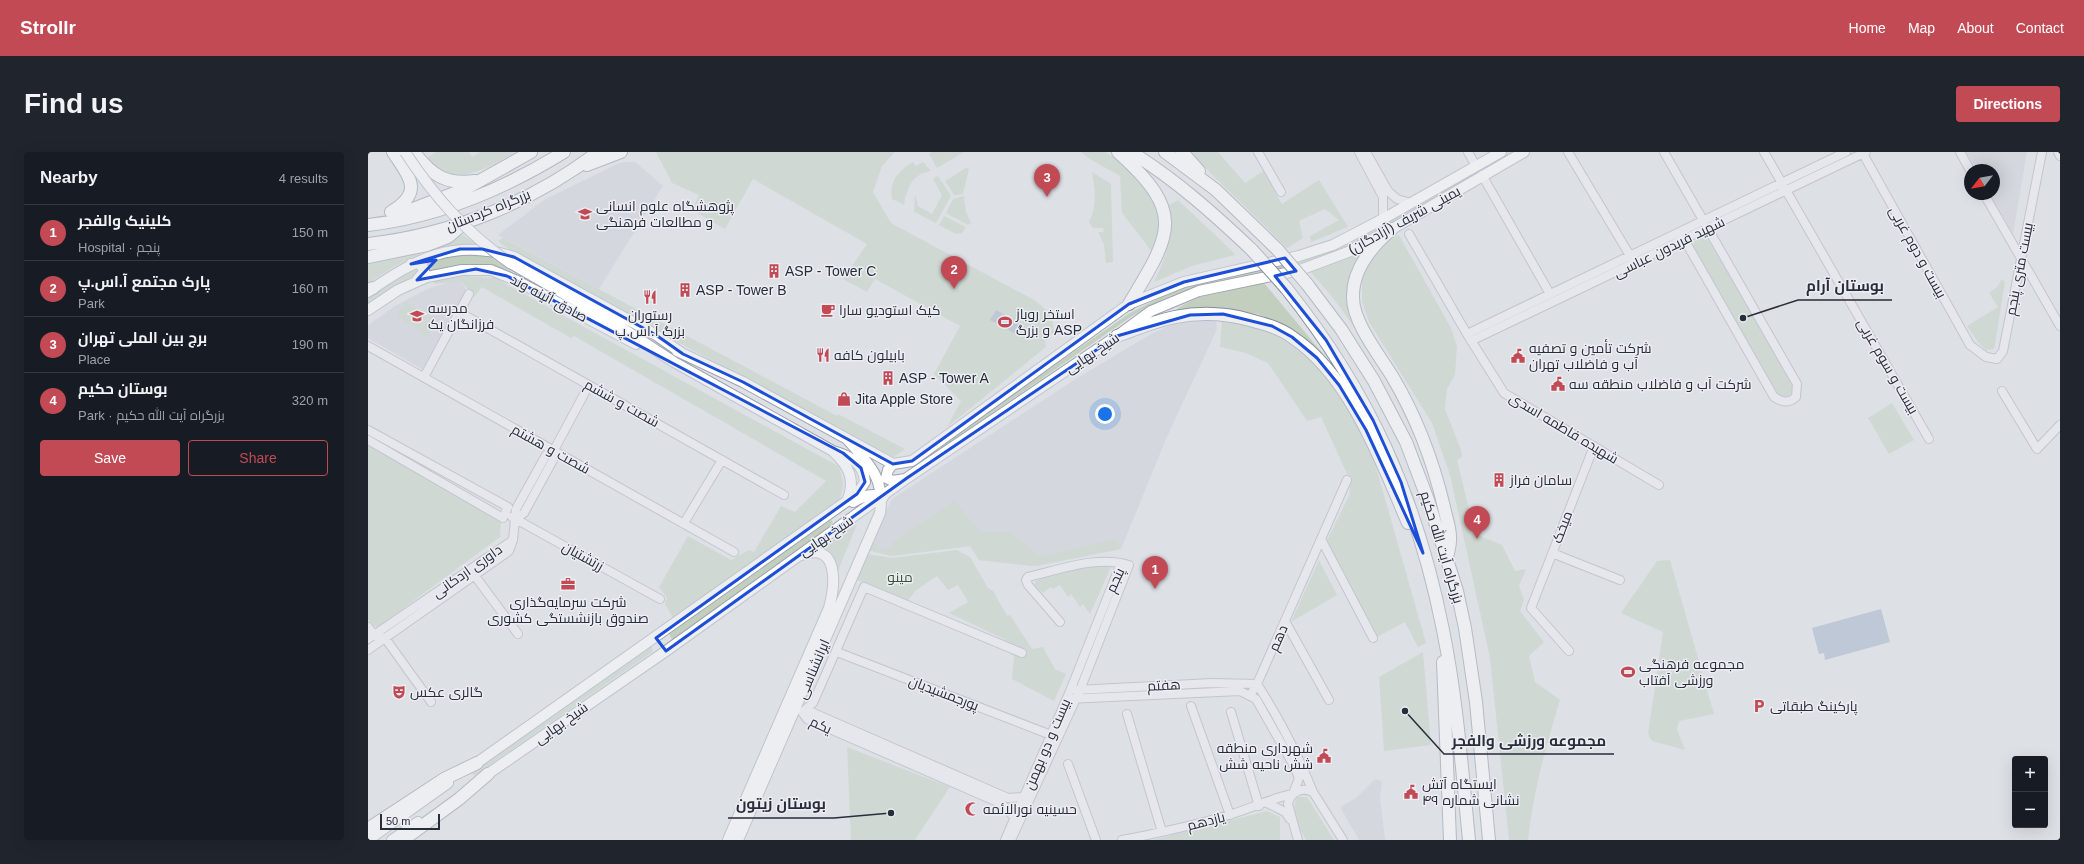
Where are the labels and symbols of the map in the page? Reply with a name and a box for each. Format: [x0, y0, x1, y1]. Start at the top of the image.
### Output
pin: 3 [1034, 164, 1060, 197]
north arrow [1964, 164, 2000, 200]
street label: یمینی شریف (آزادگان) [1345, 182, 1463, 257]
street label: بزرگراه کردستان [443, 186, 533, 234]
place label: پژوهشگاه علوم انسانی و مطالعات فرهنگی [596, 198, 734, 230]
street label: بیست و دوم غربی [1884, 203, 1950, 302]
school or university icon: پژوهشگاه علوم انسانی و مطالعات فرهنگی [577, 206, 593, 222]
street label: شهید فریدون عباسی [1611, 213, 1727, 281]
street label: بیست متری پنجم [2002, 221, 2038, 317]
pin: 2 [941, 256, 967, 289]
building icon: ASP - Tower C [766, 263, 782, 279]
place label: ASP - Tower C [785, 263, 876, 279]
street label: صادق آئینه وند [507, 271, 590, 326]
callout: بوستان آرام [1798, 273, 1892, 300]
text: بوستان آرام [1806, 277, 1884, 296]
building icon: ASP - Tower B [677, 282, 693, 298]
place label: ASP - Tower B [696, 282, 787, 298]
restaurant icon: رستوران بزرگ آ.اس.پ [642, 289, 658, 305]
place label: مدرسه فرزانگان یک [428, 300, 494, 332]
cafe icon: کیک استودیو سارا [820, 302, 836, 318]
place label: کیک استودیو سارا [839, 302, 940, 318]
place label: استخر روباز و بزرگ ASP [1015, 306, 1082, 338]
place label: رستوران بزرگ آ.اس.پ [615, 307, 685, 341]
school or university icon: مدرسه فرزانگان یک [409, 308, 425, 324]
sports icon: استخر روباز و بزرگ ASP [997, 314, 1013, 330]
street label: بیست و سوم غربی [1852, 315, 1922, 418]
street label: شیخ بهایی [1062, 329, 1123, 378]
place label: شركت تأمين و تصفيه آب و فاضلاب تهران [1529, 339, 1652, 372]
restaurant icon: بابیلون کافه [815, 347, 831, 363]
place label: بابیلون کافه [834, 347, 905, 363]
public building icon: شركت تأمين و تصفيه آب و فاضلاب تهران [1510, 348, 1526, 364]
building icon: ASP - Tower A [880, 370, 896, 386]
place label: ASP - Tower A [899, 370, 989, 386]
street label: شصت و ششم [581, 376, 662, 432]
public building icon: شرکت آب و فاضلاب منطقه سه [1550, 376, 1566, 392]
place label: شرکت آب و فاضلاب منطقه سه [1569, 376, 1752, 392]
street label: شهیده فاطمه اسدی [1507, 389, 1621, 467]
shop icon: Jita Apple Store [836, 391, 852, 407]
place label: Jita Apple Store [855, 391, 953, 407]
your location [1095, 404, 1115, 424]
street label: شصت و هشتم [508, 421, 593, 479]
building icon: سامان فراز [1491, 472, 1507, 488]
place label: سامان فراز [1509, 472, 1572, 488]
street label: بزرگراه آیت الله حکیم [1415, 489, 1468, 606]
pin: 4 [1464, 506, 1490, 539]
street label: میخک [1549, 509, 1575, 545]
street label: شیخ بهایی [796, 512, 857, 561]
street label: زرتشتیان [560, 538, 606, 574]
street label: داوری اردکانی [429, 541, 505, 601]
pin: 1 [1142, 556, 1168, 589]
street label: پنجم [1102, 565, 1130, 596]
park label: مینو [887, 569, 913, 585]
office icon: شرکت سرمایه‌گذاری صندوق بازنشستگی کشوری [560, 576, 576, 592]
place label: شرکت سرمایه‌گذاری صندوق بازنشستگی کشوری [487, 594, 649, 627]
street label: دهم [1265, 622, 1293, 654]
street label: ایرانشناسی [793, 637, 833, 701]
place label: مجموعه فرهنگی ورزشی آفتاب [1639, 656, 1745, 688]
sports icon: مجموعه فرهنگی ورزشی آفتاب [1620, 664, 1636, 680]
street label: پورجمشیدیان [906, 672, 981, 716]
street label: هفتم [1147, 676, 1181, 696]
theatre icon: گالری عکس [391, 684, 407, 700]
place label: گالری عکس [410, 684, 483, 700]
street label: بیست و دو بهمن [1021, 696, 1073, 792]
parking icon: پارکینگ طبقاتی [1751, 698, 1767, 714]
place label: پارکینگ طبقاتی [1770, 698, 1858, 716]
street label: شیخ بهایی [531, 699, 591, 748]
street label: یکم [807, 713, 835, 739]
callout: مجموعه ورزشی والفجر [1444, 727, 1614, 754]
text: مجموعه ورزشی والفجر [1451, 732, 1606, 750]
place label: شهرداری منطقه شش ناحیه شش [1217, 740, 1313, 772]
public building icon: شهرداری منطقه شش ناحیه شش [1316, 748, 1332, 764]
place label: ایستگاه آتش نشانی شماره ۴۹ [1422, 776, 1519, 808]
public building icon: ایستگاه آتش نشانی شماره ۴۹ [1403, 784, 1419, 800]
callout: بوستان زیتون [728, 791, 834, 818]
text: بوستان زیتون [736, 795, 826, 813]
mosque icon: حسینیه نورالائمه [964, 801, 980, 817]
place label: حسینیه نورالائمه [983, 801, 1077, 817]
street label: یازدهم [1185, 808, 1227, 835]
scale bar [380, 812, 440, 831]

